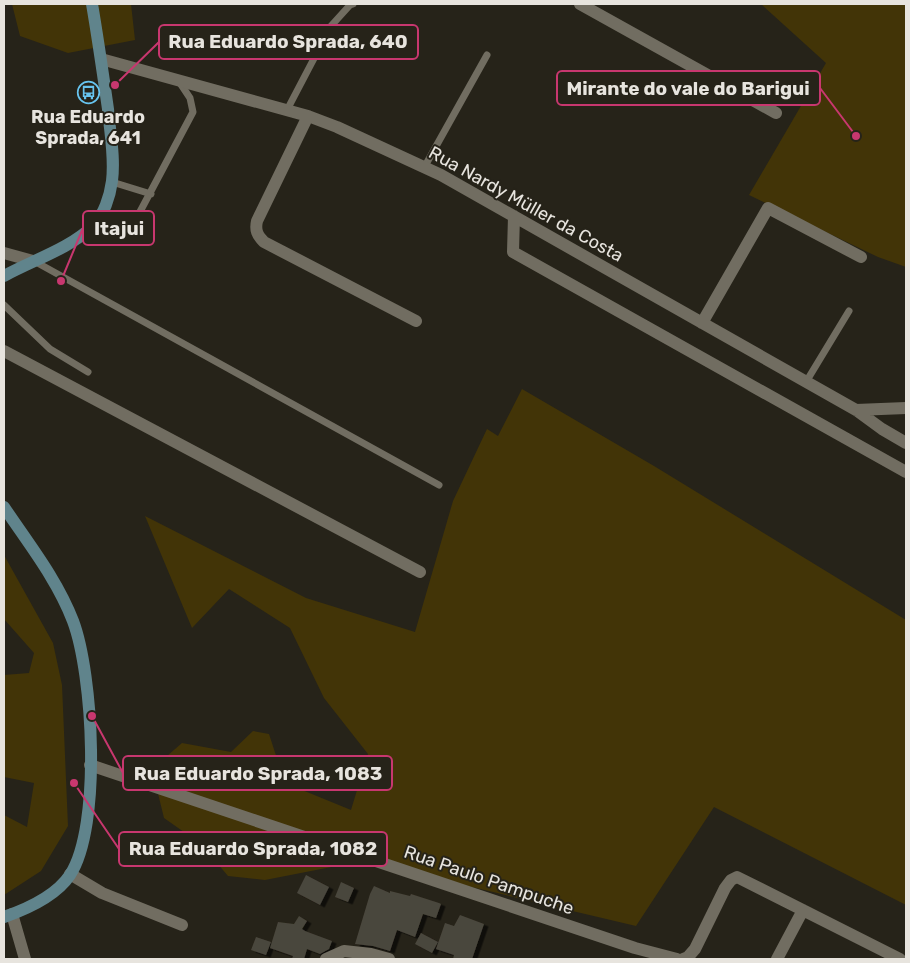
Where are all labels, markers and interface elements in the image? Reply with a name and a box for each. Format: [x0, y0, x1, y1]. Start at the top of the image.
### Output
callout: Rua Eduardo Sprada, 640 [159, 25, 418, 59]
text: Rua Eduardo Sprada, 640 [168, 30, 408, 53]
callout: Mirante do vale do Barigui [557, 71, 820, 105]
text: Mirante do vale do Barigui [566, 77, 810, 100]
bus stop icon: Rua Eduardo Sprada, 641 [76, 80, 100, 104]
place label: Rua Eduardo Sprada, 641 [31, 106, 145, 149]
street label: Rua Nardy Müller da Costa [425, 141, 627, 267]
callout: Itajui [83, 211, 154, 245]
text: Itajui [94, 217, 144, 240]
callout: Rua Eduardo Sprada, 1083 [123, 756, 392, 790]
text: Rua Eduardo Sprada, 1083 [134, 762, 382, 785]
callout: Rua Eduardo Sprada, 1082 [119, 832, 387, 866]
text: Rua Eduardo Sprada, 1082 [129, 837, 377, 860]
street label: Rua Paulo Pampuche [401, 841, 577, 919]

